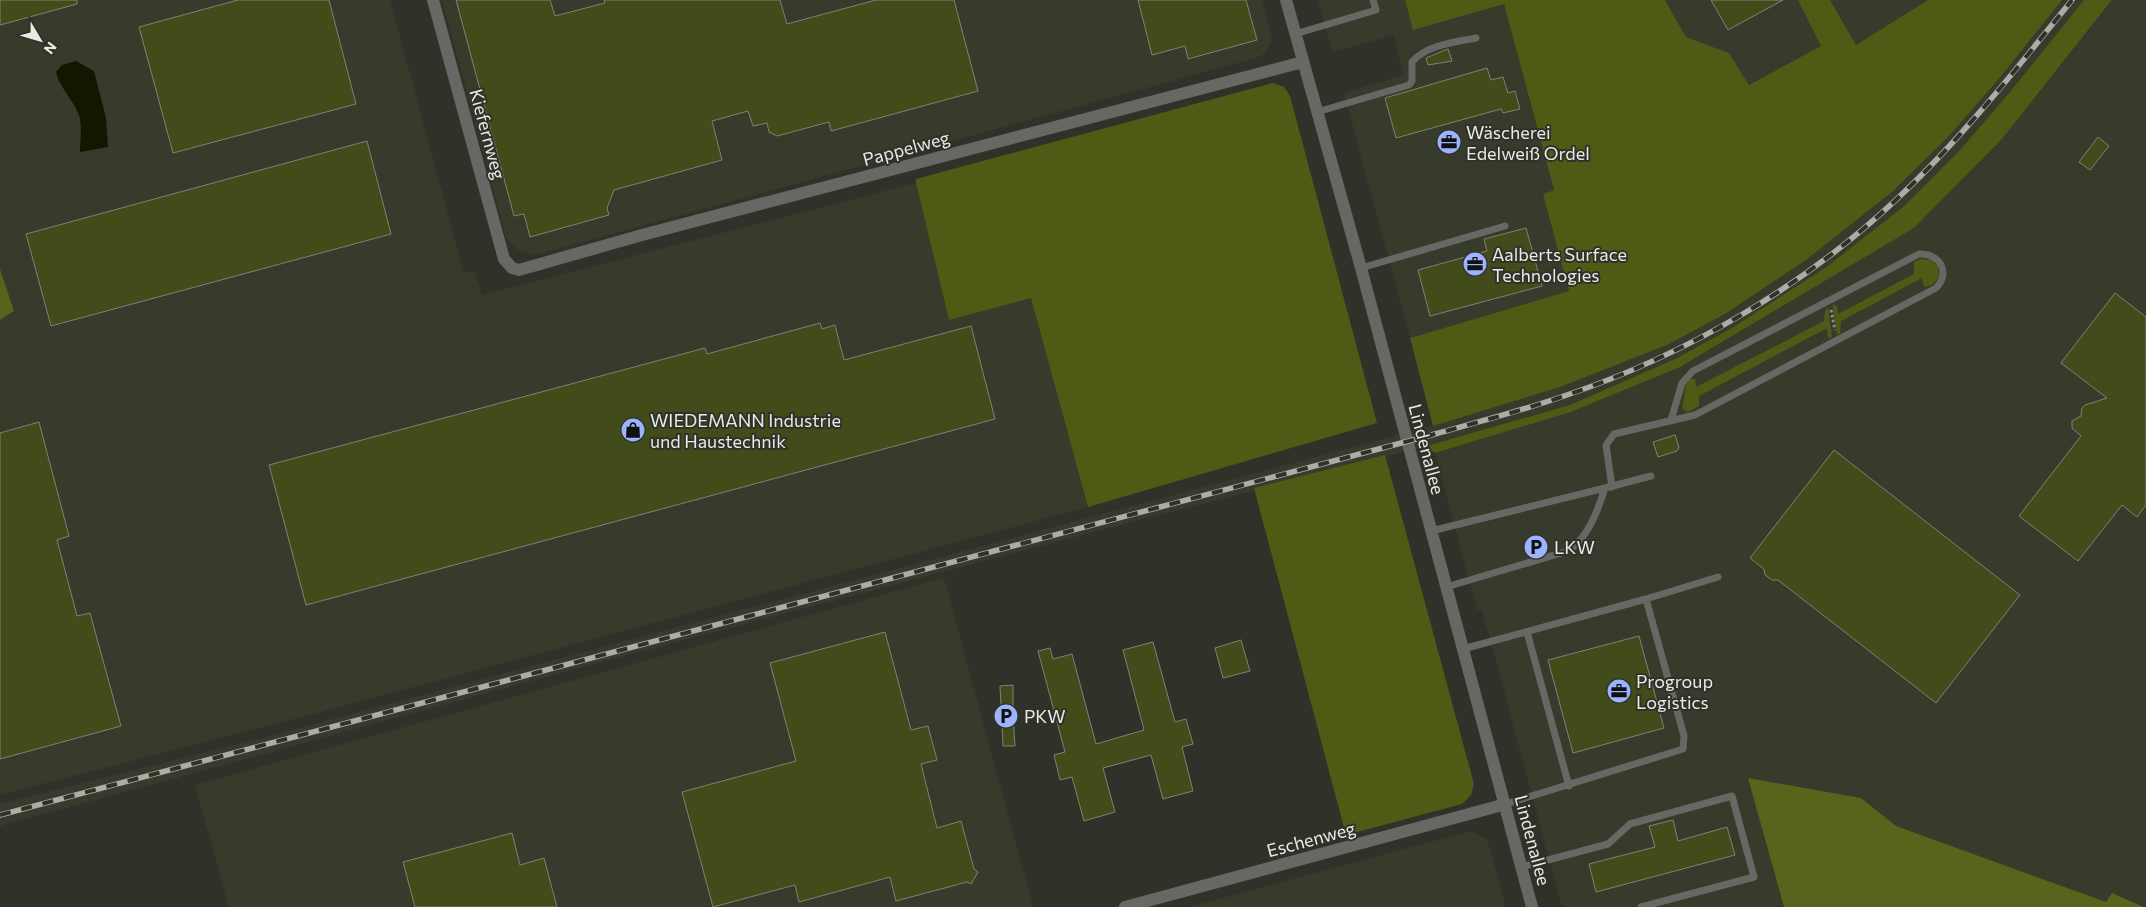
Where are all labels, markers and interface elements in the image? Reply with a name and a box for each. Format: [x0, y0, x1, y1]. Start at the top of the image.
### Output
north arrow [15, 15, 65, 65]
text: N [41, 39, 61, 58]
street label: Kiefernweg [465, 86, 511, 182]
place label: Wäscherei Edelweiß Ordel [1466, 121, 1590, 164]
street label: Pappelweg [860, 126, 952, 170]
office icon: Wäscherei Edelweiß Ordel [1436, 129, 1462, 155]
place label: Aalberts Surface Technologies [1492, 243, 1627, 286]
office icon: Aalberts Surface Technologies [1462, 251, 1488, 277]
street label: Lindenallee [1404, 401, 1450, 497]
place label: WIEDEMANN Industrie und Haustechnik [650, 409, 841, 452]
shop icon: WIEDEMANN Industrie und Haustechnik [620, 417, 646, 443]
parking icon: LKW [1523, 534, 1549, 560]
place label: LKW [1554, 536, 1595, 558]
place label: Progroup Logistics [1636, 670, 1713, 713]
office icon: Progroup Logistics [1606, 678, 1632, 704]
parking icon: PKW [993, 703, 1019, 729]
place label: PKW [1024, 705, 1066, 727]
street label: Lindenallee [1510, 792, 1556, 888]
street label: Eschenweg [1264, 817, 1358, 861]

